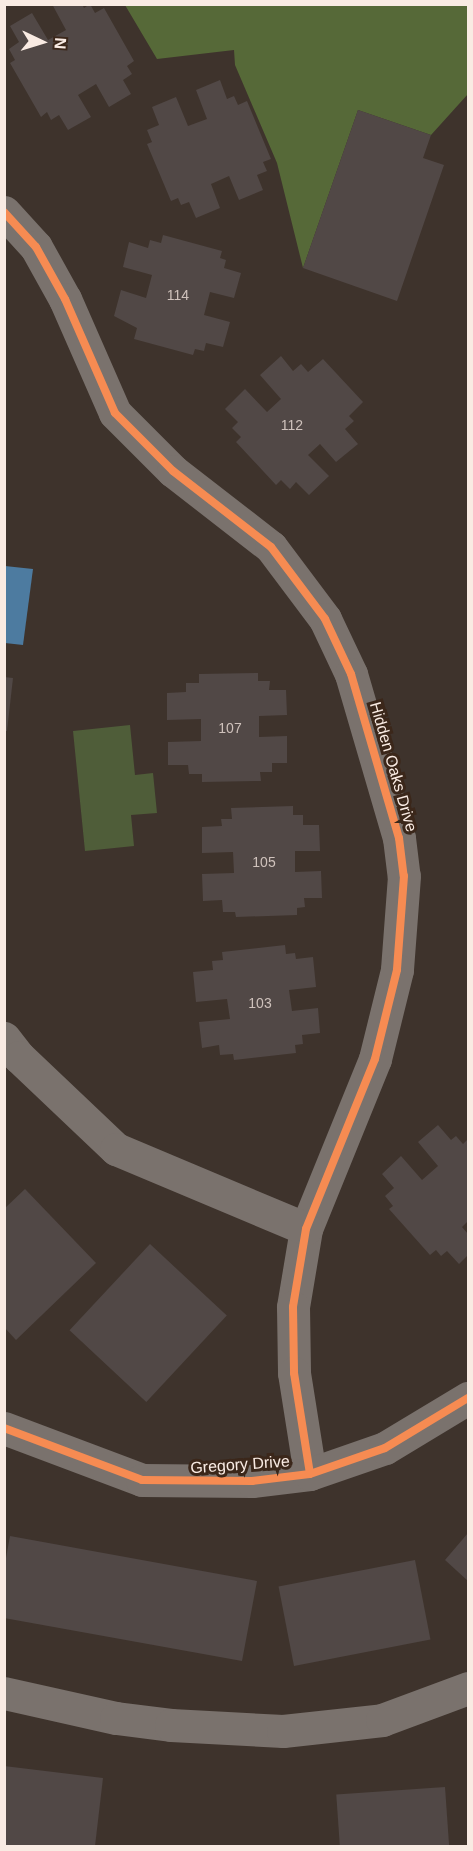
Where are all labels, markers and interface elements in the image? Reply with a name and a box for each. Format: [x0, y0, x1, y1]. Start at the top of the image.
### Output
north arrow [12, 12, 72, 72]
text: N [52, 37, 69, 50]
house number: 114 [167, 287, 189, 303]
house number: 112 [281, 417, 303, 433]
street label: Hidden Oaks Drive [365, 700, 421, 834]
house number: 107 [218, 720, 242, 736]
house number: 105 [252, 854, 276, 870]
house number: 103 [248, 995, 272, 1011]
street label: Gregory Drive [190, 1452, 290, 1478]

